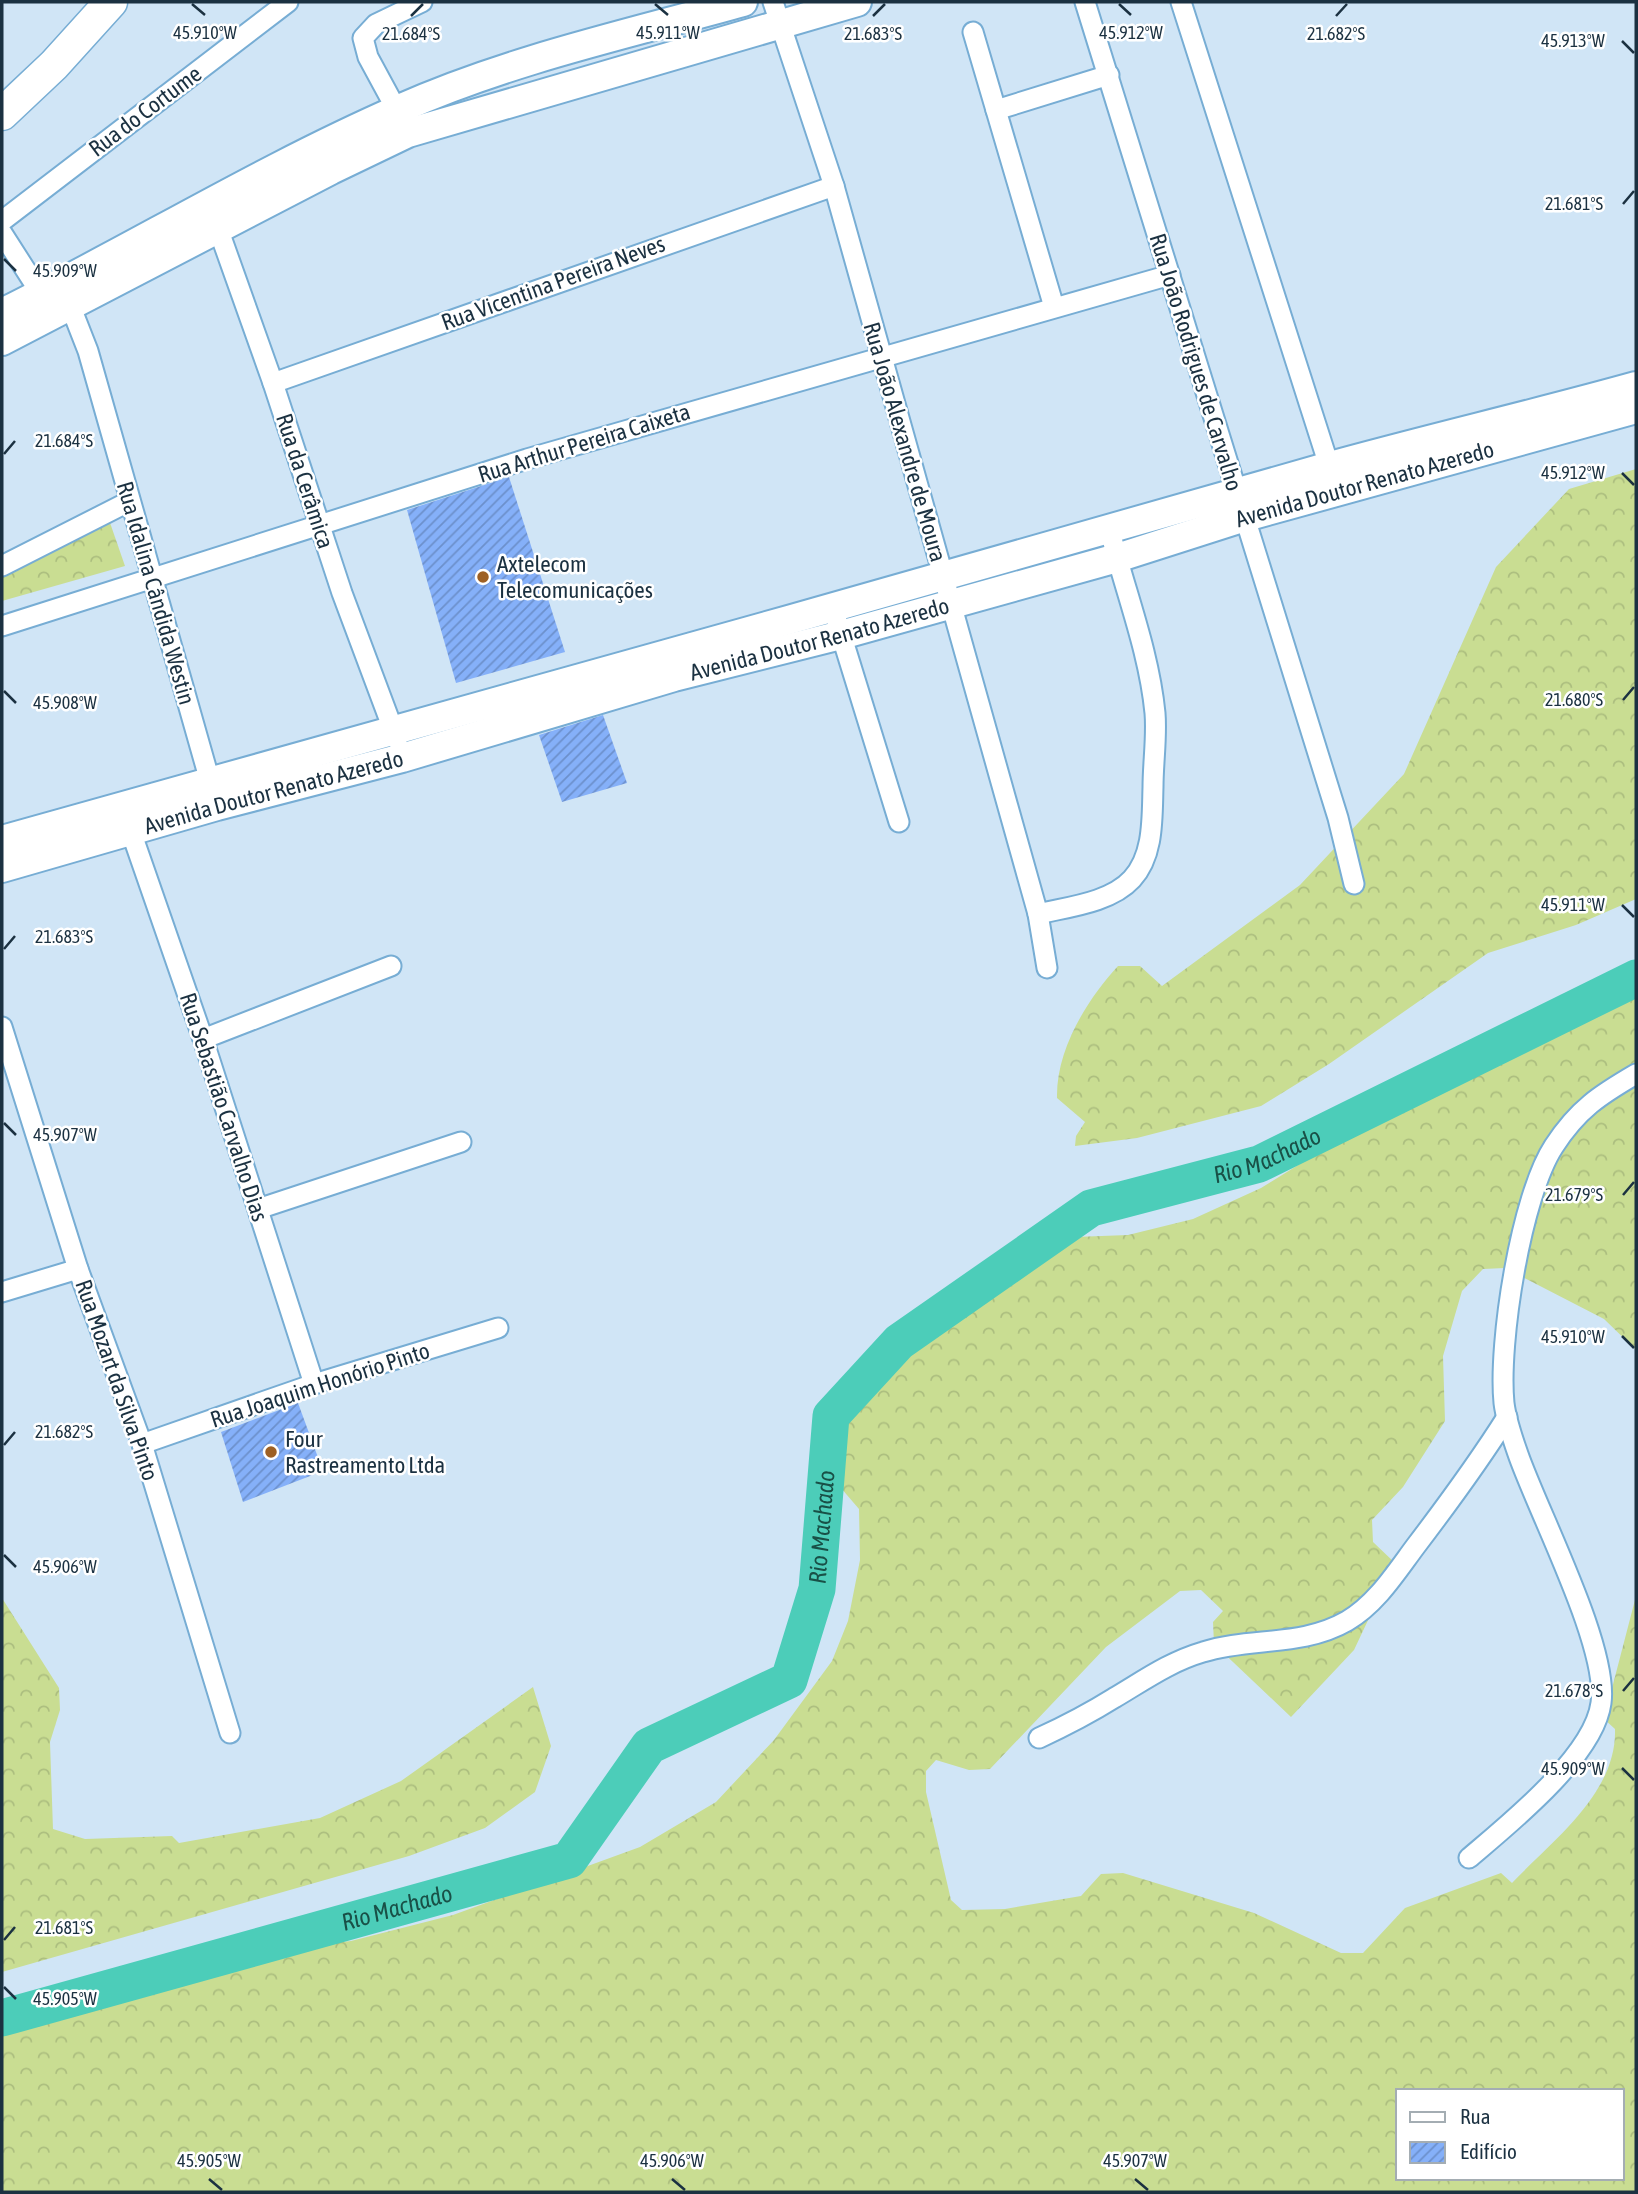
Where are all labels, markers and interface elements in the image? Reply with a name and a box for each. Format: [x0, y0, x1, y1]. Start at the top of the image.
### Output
text: 45.910°W [173, 22, 237, 43]
text: 45.911°W [636, 22, 700, 43]
text: 45.912°W [1099, 22, 1163, 43]
text: 21.684°S [382, 23, 440, 44]
text: 21.683°S [844, 23, 902, 44]
text: 21.682°S [1307, 23, 1365, 44]
text: 45.913°W [1541, 30, 1605, 51]
street label: Rua do Cortume [84, 60, 206, 162]
text: 21.681°S [1545, 193, 1603, 214]
street label: Rua Vicentina Pereira Neves [438, 230, 668, 336]
street label: Rua João Rodrigues de Carvalho [1144, 230, 1248, 494]
text: 45.909°W [33, 260, 97, 281]
street label: Rua João Alexandre de Moura [858, 319, 952, 565]
street label: Rua Arthur Pereira Caixeta [475, 398, 693, 488]
street label: Rua da Cerâmica [271, 410, 339, 552]
text: 21.684°S [35, 430, 93, 451]
street label: Avenida Doutor Renato Azeredo [1232, 436, 1497, 532]
text: 45.912°W [1541, 462, 1605, 483]
street label: Rua Idalina Cândida Westin [112, 478, 200, 708]
place label: Axtelecom Telecomunicações [497, 551, 653, 603]
marker: Axtelecom Telecomunicações [475, 569, 491, 585]
street label: Avenida Doutor Renato Azeredo [687, 592, 952, 686]
text: 21.680°S [1545, 689, 1603, 710]
text: 45.908°W [33, 692, 97, 713]
street label: Avenida Doutor Renato Azeredo [141, 745, 406, 839]
text: 45.911°W [1541, 894, 1605, 915]
text: 21.683°S [35, 926, 93, 947]
street label: Rua Sebastião Carvalho Dias [175, 989, 273, 1225]
water label: Rio Machado [1210, 1122, 1325, 1188]
text: 45.907°W [33, 1124, 97, 1145]
text: 21.679°S [1545, 1184, 1603, 1205]
street label: Rua Mozart da Silva Pinto [70, 1276, 164, 1484]
text: 45.910°W [1541, 1326, 1605, 1347]
street label: Rua Joaquim Honório Pinto [207, 1337, 433, 1433]
text: 21.682°S [35, 1421, 93, 1442]
place label: Four Rastreamento Ltda [285, 1426, 445, 1478]
marker: Four Rastreamento Ltda [263, 1444, 279, 1460]
water label: Rio Machado [803, 1469, 840, 1585]
text: 45.906°W [33, 1556, 97, 1577]
text: 21.678°S [1545, 1680, 1603, 1701]
text: 45.909°W [1541, 1758, 1605, 1779]
water label: Rio Machado [338, 1879, 455, 1936]
text: 21.681°S [35, 1917, 93, 1938]
text: 45.905°W [33, 1988, 97, 2009]
legend [1396, 2089, 1624, 2180]
text: Rua [1460, 2104, 1490, 2128]
text: Edifício [1460, 2139, 1517, 2163]
text: 45.905°W [177, 2150, 241, 2171]
text: 45.906°W [640, 2150, 704, 2171]
text: 45.907°W [1103, 2150, 1167, 2171]

